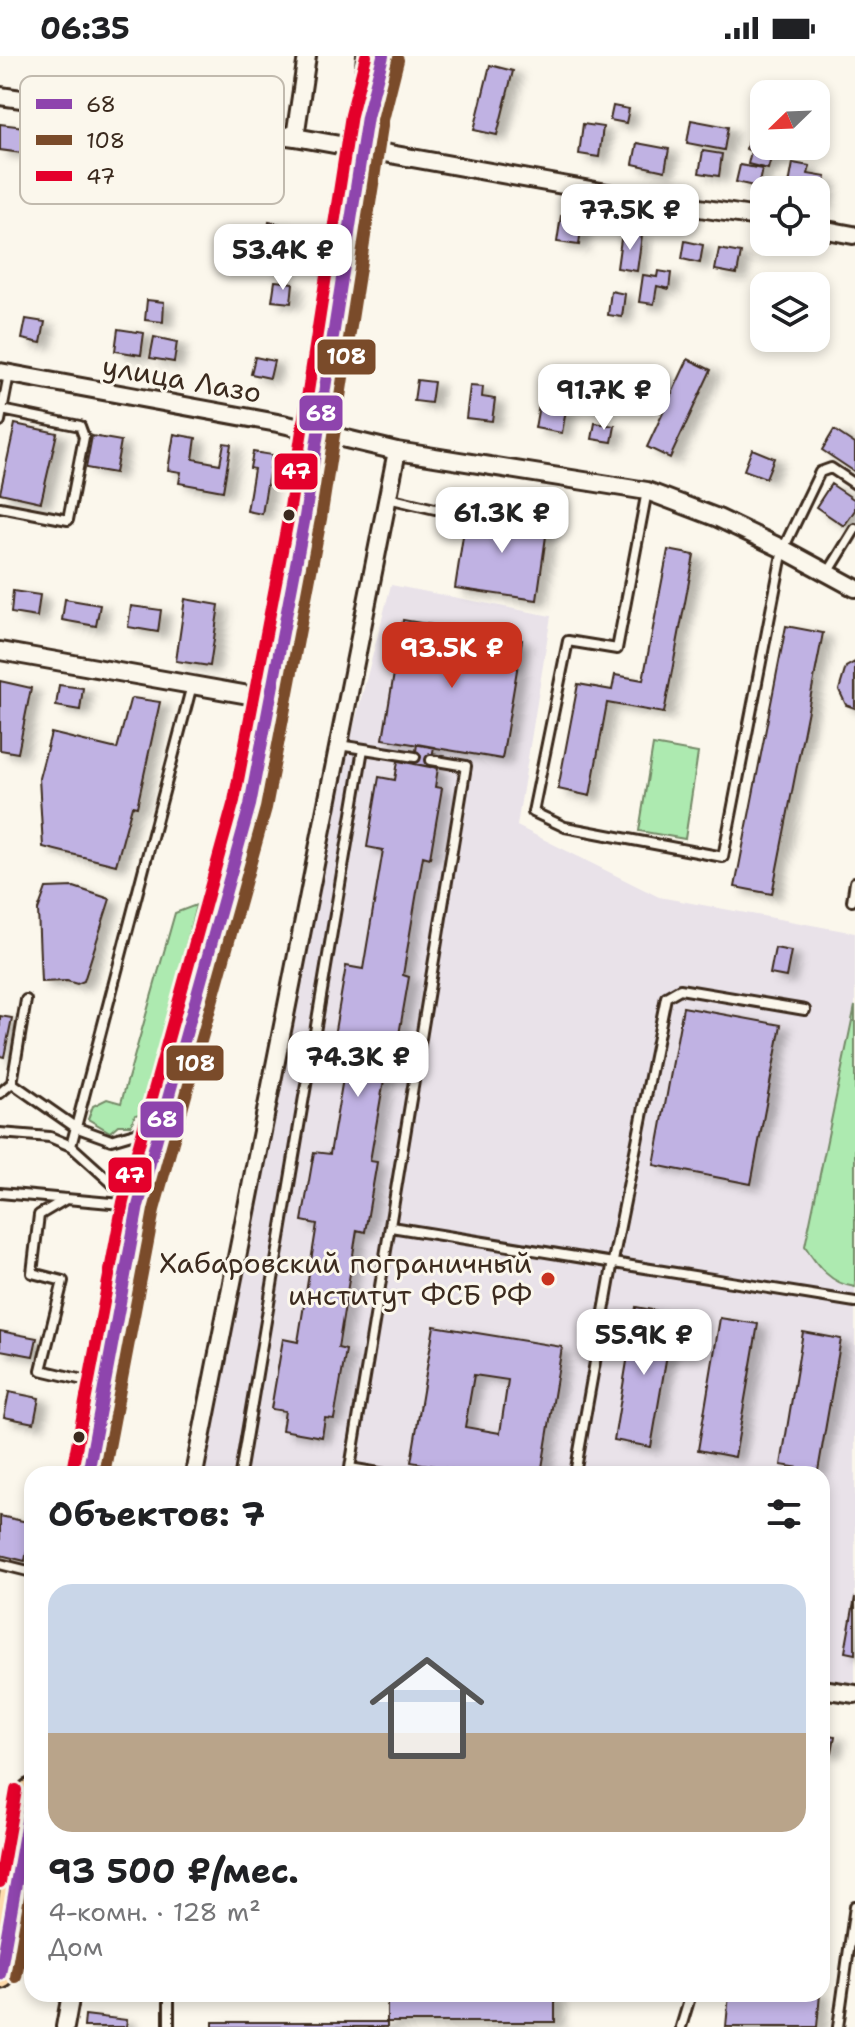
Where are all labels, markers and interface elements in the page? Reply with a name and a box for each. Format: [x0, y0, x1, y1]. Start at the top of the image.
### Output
text: 06:35 [40, 8, 130, 49]
legend [20, 76, 284, 204]
north arrow [750, 80, 830, 160]
map controls [750, 80, 830, 352]
text: 68 [86, 90, 116, 119]
text: 108 [86, 126, 125, 155]
text: 47 [86, 162, 115, 191]
button: locate [750, 176, 830, 256]
pin: 77.5K ₽ [556, 184, 704, 252]
text: 77.5K ₽ [579, 192, 681, 227]
pin: 53.4K ₽ [209, 224, 357, 292]
text: 53.4K ₽ [232, 232, 334, 267]
button: layers [750, 272, 830, 352]
line badge: 108 [316, 338, 377, 376]
text: 108 [326, 342, 366, 371]
street label: улица Лазо [100, 346, 264, 412]
pin: 91.7K ₽ [530, 364, 678, 432]
text: 91.7K ₽ [556, 372, 652, 407]
line badge: 68 [298, 394, 344, 432]
text: 68 [306, 399, 336, 428]
line badge: 47 [273, 452, 319, 491]
text: 47 [281, 457, 311, 486]
pin: 61.3K ₽ [428, 487, 576, 555]
text: 61.3K ₽ [454, 495, 550, 530]
unlabelled marker [281, 507, 297, 523]
pin: 93.5K ₽ [378, 622, 526, 690]
text: 93.5K ₽ [400, 630, 504, 665]
pin: 74.3K ₽ [284, 1031, 432, 1099]
text: 74.3K ₽ [306, 1039, 410, 1074]
line badge: 108 [165, 1044, 225, 1082]
text: 108 [175, 1049, 215, 1078]
line badge: 68 [139, 1100, 185, 1139]
text: 68 [147, 1105, 177, 1134]
line badge: 47 [107, 1156, 153, 1194]
text: 47 [115, 1161, 145, 1190]
place label: Хабаровский пограничный институт ФСБ РФ [159, 1244, 532, 1314]
marker: Хабаровский пограничный институт ФСБ РФ [539, 1270, 557, 1288]
pin: 55.9K ₽ [570, 1309, 718, 1377]
text: 55.9K ₽ [595, 1317, 693, 1352]
unlabelled marker [71, 1429, 87, 1445]
text: Объектов: 7 [48, 1491, 265, 1537]
icon: filters [762, 1492, 806, 1536]
icon: home [355, 1636, 499, 1780]
text: 93 500 ₽/мес. [48, 1848, 299, 1894]
text: 4-комн. · 128 m² [48, 1894, 261, 1929]
text: Дом [48, 1929, 103, 1964]

